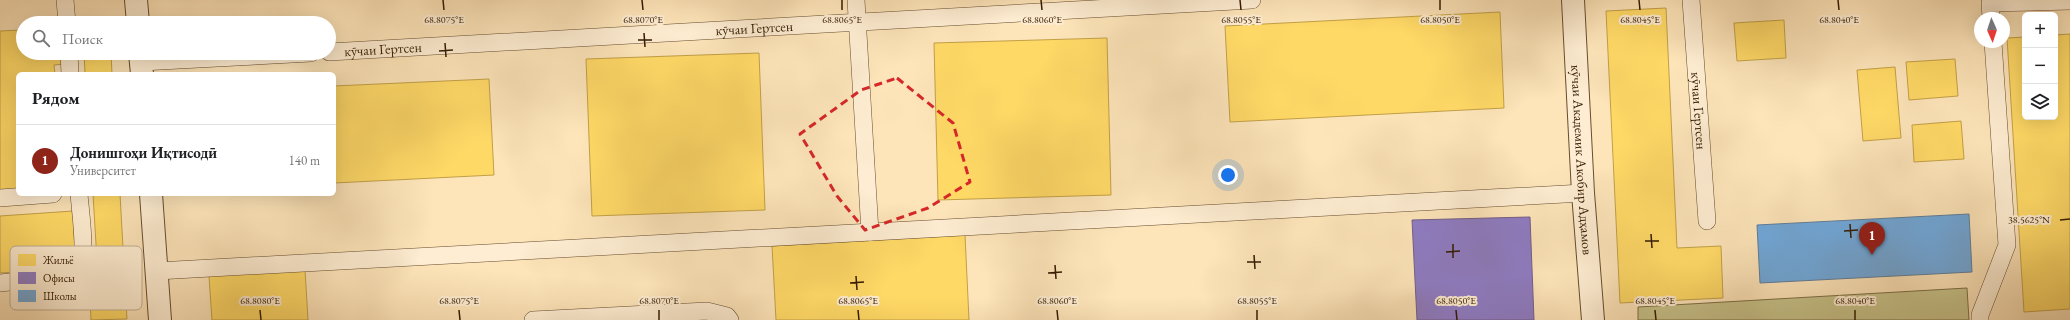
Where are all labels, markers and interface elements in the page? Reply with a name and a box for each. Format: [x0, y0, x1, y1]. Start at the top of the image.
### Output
north arrow [1974, 12, 2010, 48]
map controls [2022, 12, 2058, 120]
button: + [2022, 12, 2058, 48]
text: 68.8075°E [424, 13, 464, 26]
text: 68.8070°E [623, 13, 663, 26]
text: 68.8065°E [822, 13, 862, 26]
text: 68.8060°E [1022, 13, 1062, 26]
text: 68.8055°E [1221, 13, 1261, 26]
text: 68.8050°E [1420, 13, 1460, 26]
text: 68.8045°E [1620, 13, 1660, 26]
text: 68.8040°E [1819, 13, 1859, 26]
search box [16, 16, 336, 60]
street label: кӯчаи Гертсен [715, 17, 794, 39]
icon: search [30, 27, 52, 49]
text: Поиск [62, 29, 103, 48]
street label: кӯчаи Гертсен [344, 38, 422, 60]
button: − [2022, 48, 2058, 84]
street label: кӯчаи Академик Акобир Адҳамов [1567, 64, 1597, 256]
street label: кӯчаи Гертсен [1687, 71, 1711, 150]
button: layers [2022, 84, 2058, 120]
text: Рядом [32, 87, 80, 109]
text: Донишгоҳи Иқтисодӣ [70, 143, 217, 162]
text: 1 [42, 152, 48, 169]
text: 140 m [289, 152, 320, 169]
text: Университет [70, 162, 136, 179]
your location [1218, 165, 1238, 185]
text: 38.5625°N [2008, 213, 2050, 226]
pin: 1 [1859, 222, 1885, 255]
legend [10, 246, 142, 310]
text: Жильё [42, 253, 74, 267]
text: Офисы [43, 271, 75, 285]
text: Школы [43, 289, 77, 303]
text: 68.8080°E [240, 294, 280, 307]
text: 68.8075°E [439, 294, 479, 307]
text: 68.8070°E [639, 294, 679, 307]
text: 68.8065°E [838, 294, 878, 307]
text: 68.8060°E [1037, 294, 1077, 307]
text: 68.8055°E [1237, 294, 1277, 307]
text: 68.8050°E [1436, 294, 1476, 307]
text: 68.8045°E [1635, 294, 1675, 307]
text: 68.8040°E [1835, 294, 1875, 307]

